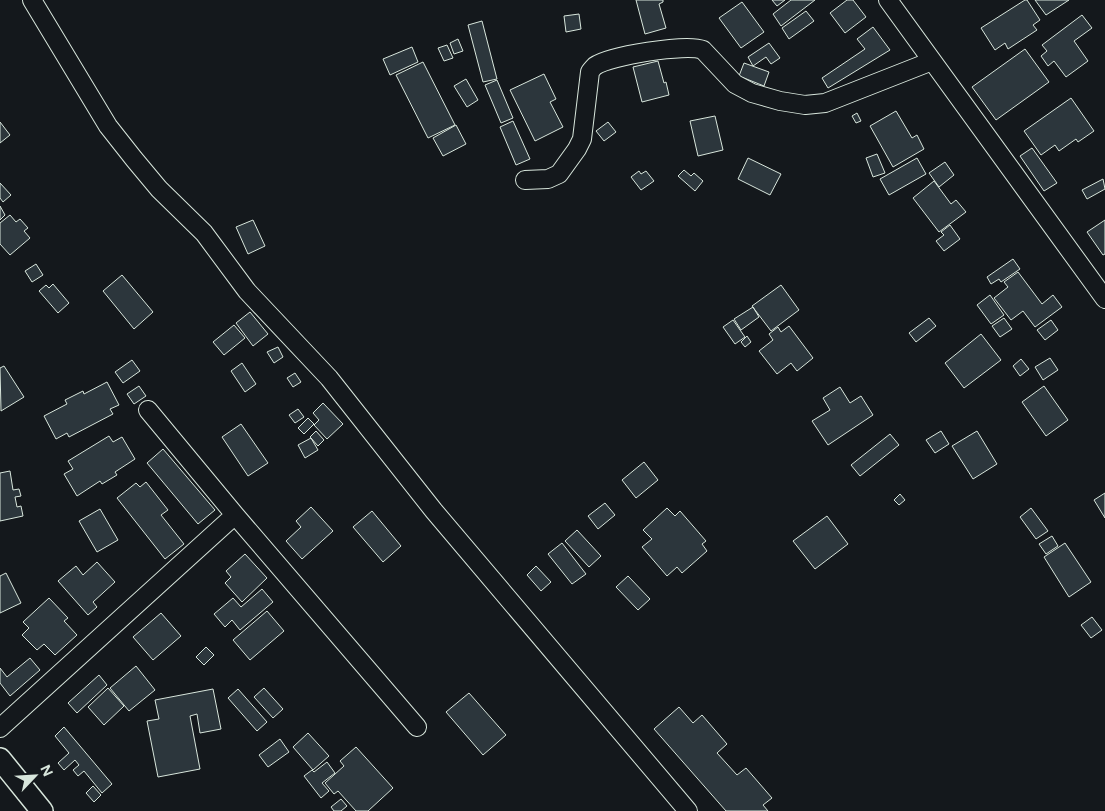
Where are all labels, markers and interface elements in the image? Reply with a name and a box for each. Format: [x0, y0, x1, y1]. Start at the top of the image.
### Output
north arrow [10, 751, 60, 801]
text: N [36, 762, 56, 779]

